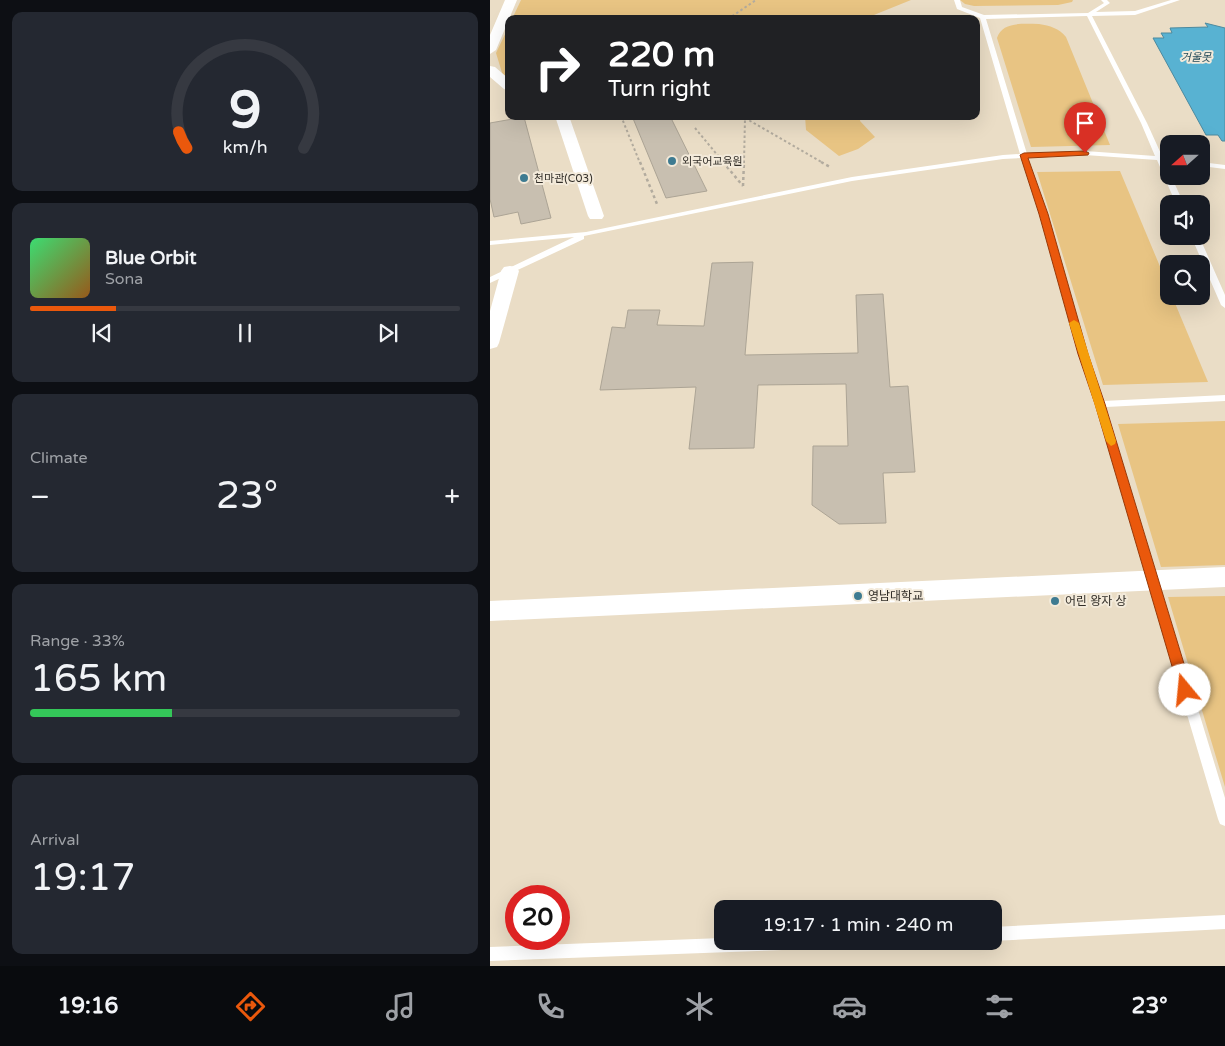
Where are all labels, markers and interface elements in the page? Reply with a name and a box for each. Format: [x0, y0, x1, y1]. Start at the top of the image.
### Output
text: 220 m [608, 34, 715, 76]
icon: right [525, 35, 590, 100]
water label: 거울못 [1181, 51, 1212, 64]
text: Turn right [608, 76, 710, 102]
text: 9 [229, 79, 261, 142]
pin [1064, 102, 1106, 153]
icon: arrive [1071, 109, 1099, 137]
north arrow [1160, 135, 1210, 185]
map controls [1160, 135, 1210, 305]
text: km/h [223, 137, 267, 158]
marker: 외국어교육원 [666, 155, 678, 167]
place label: 외국어교육원 [682, 155, 743, 168]
marker: 천마관(C03) [518, 172, 530, 184]
place label: 천마관(C03) [534, 172, 593, 185]
button: sound [1160, 195, 1210, 245]
text: Blue Orbit [105, 247, 197, 269]
button: search [1160, 255, 1210, 305]
text: Sona [105, 269, 143, 289]
icon: previous [88, 319, 116, 347]
icon: pause [231, 319, 259, 347]
icon: next [374, 319, 402, 347]
text: Climate [30, 448, 88, 468]
text: 23° [216, 473, 278, 519]
text: − [30, 480, 50, 514]
text: + [444, 480, 460, 514]
place label: 영남대학교 [868, 589, 923, 603]
marker: 영남대학교 [852, 590, 864, 602]
place label: 어린 왕자 상 [1065, 594, 1126, 608]
marker: 어린 왕자 상 [1049, 595, 1061, 607]
text: Range · 33% [30, 631, 125, 651]
text: 165 km [30, 656, 167, 702]
position arrow [1158, 663, 1210, 715]
text: Arrival [30, 830, 79, 850]
text: 19:17 [30, 855, 135, 901]
speed limit sign: 20 [505, 885, 570, 950]
text: 19:17 · 1 min · 240 m [762, 914, 954, 936]
icon: directions [233, 989, 268, 1024]
icon: music [383, 989, 418, 1024]
icon: phone [533, 989, 568, 1024]
icon: climate [682, 989, 717, 1024]
icon: car [832, 989, 867, 1024]
icon: filters [982, 989, 1017, 1024]
text: 19:16 [57, 993, 118, 1019]
text: 23° [1132, 993, 1168, 1019]

